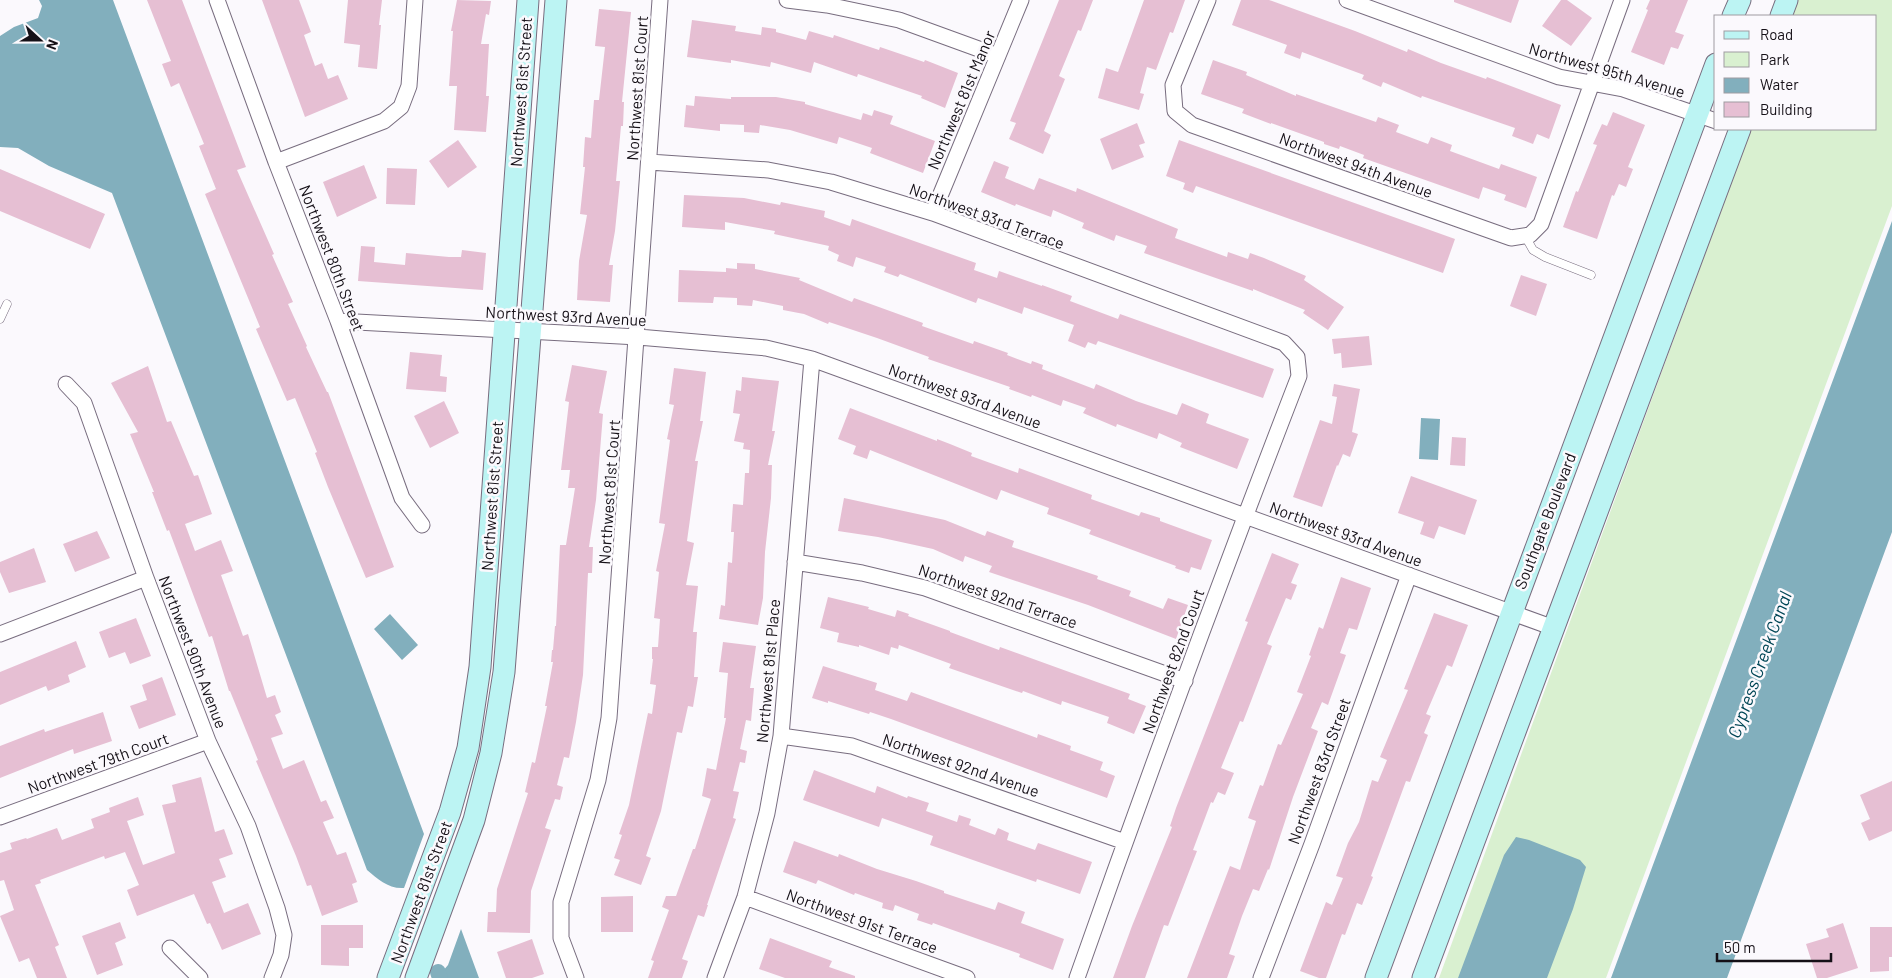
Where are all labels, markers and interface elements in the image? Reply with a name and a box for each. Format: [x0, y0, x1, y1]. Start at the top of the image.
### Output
north arrow [15, 15, 65, 65]
street label: Northwest 81st Court [622, 15, 651, 161]
legend [1714, 15, 1877, 130]
street label: Northwest 81st Street [506, 16, 535, 168]
text: Road [1760, 25, 1793, 43]
street label: Northwest 81st Manor [923, 27, 998, 172]
text: N [43, 37, 62, 52]
street label: Northwest 95th Avenue [1527, 38, 1687, 101]
text: Park [1760, 50, 1790, 68]
text: Water [1760, 75, 1799, 93]
text: Building [1760, 100, 1813, 118]
street label: Northwest 94th Avenue [1277, 128, 1435, 201]
street label: Northwest 93rd Terrace [907, 179, 1067, 252]
street label: Northwest 80th Street [296, 182, 369, 334]
street label: Northwest 93rd Avenue [485, 302, 647, 329]
street label: Northwest 93rd Avenue [886, 359, 1044, 432]
street label: Northwest 81st Court [594, 419, 623, 565]
street label: Northwest 81st Street [477, 420, 506, 572]
street label: Southgate Boulevard [1510, 450, 1579, 592]
street label: Northwest 93rd Avenue [1267, 497, 1425, 570]
street label: Northwest 92nd Terrace [916, 559, 1080, 632]
street label: Northwest 90th Avenue [156, 573, 231, 731]
street label: Northwest 82nd Court [1138, 586, 1208, 736]
water label: Cypress Creek Canal [1722, 588, 1796, 741]
street label: Northwest 81st Place [752, 598, 783, 744]
street label: Northwest 83rd Street [1283, 695, 1354, 847]
street label: Northwest 79th Court [25, 728, 171, 797]
street label: Northwest 92nd Avenue [880, 729, 1042, 800]
street label: Northwest 81st Street [386, 818, 455, 966]
street label: Northwest 91st Terrace [784, 884, 940, 957]
scale bar [1717, 930, 1831, 962]
text: 50 m [1724, 938, 1756, 956]

